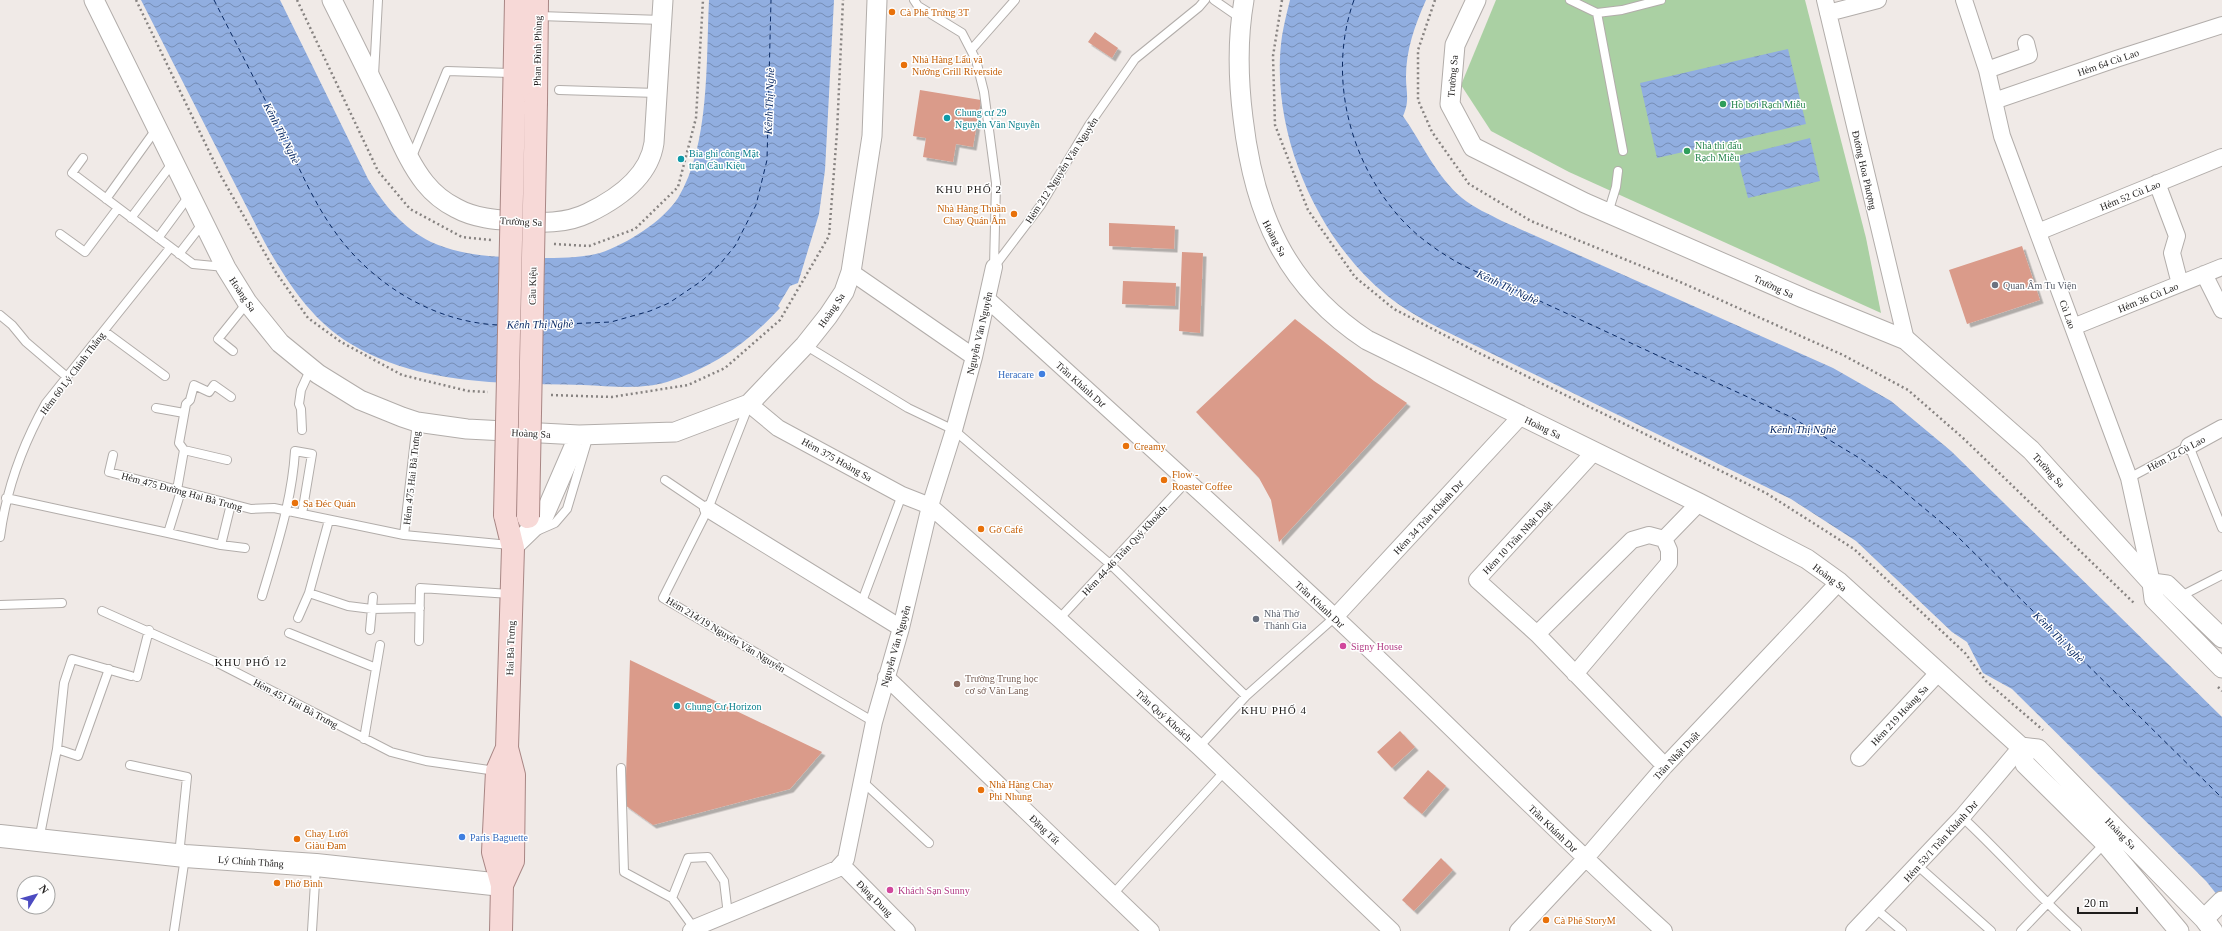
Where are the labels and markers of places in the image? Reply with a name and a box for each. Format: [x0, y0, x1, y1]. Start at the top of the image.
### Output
marker: Cà Phê Trứng 3T [887, 7, 897, 17]
place label: Cà Phê Trứng 3T [900, 7, 969, 18]
place label: Nhà Hàng Lẩu và Nướng Grill Riverside [912, 54, 1003, 77]
marker: Nhà Hàng Lẩu và Nướng Grill Riverside [899, 60, 909, 70]
marker: Hồ bơi Rạch Miễu [1718, 99, 1728, 109]
place label: Hồ bơi Rạch Miễu [1731, 99, 1805, 110]
place label: Chung cư 29 Nguyễn Văn Nguyễn [955, 107, 1040, 130]
marker: Chung cư 29 Nguyễn Văn Nguyễn [942, 113, 952, 123]
place label: Nhà thi đấu Rạch Miễu [1695, 140, 1742, 163]
marker: Nhà thi đấu Rạch Miễu [1682, 146, 1692, 156]
place label: Bia ghi công Mặt trận Cầu Kiệu [689, 148, 759, 171]
marker: Bia ghi công Mặt trận Cầu Kiệu [676, 154, 686, 164]
place label: Nhà Hàng Thuần Chay Quán Âm [937, 203, 1006, 226]
marker: Nhà Hàng Thuần Chay Quán Âm [1009, 209, 1019, 219]
marker: Quan Âm Tu Viện [1990, 280, 2000, 290]
place label: Quan Âm Tu Viện [2003, 280, 2076, 291]
place label: Heracare [998, 369, 1035, 380]
marker: Heracare [1037, 369, 1047, 379]
marker: Creamy [1121, 441, 1131, 451]
place label: Creamy [1134, 441, 1166, 452]
place label: Flow - Roaster Coffee [1172, 469, 1233, 492]
marker: Flow - Roaster Coffee [1159, 475, 1169, 485]
marker: Sa Đéc Quán [290, 498, 300, 508]
place label: Sa Đéc Quán [303, 498, 356, 509]
marker: Gờ Café [976, 524, 986, 534]
place label: Gờ Café [989, 524, 1023, 535]
place label: Nhà Thờ Thánh Gia [1264, 608, 1307, 631]
marker: Nhà Thờ Thánh Gia [1251, 614, 1261, 624]
marker: Signy House [1338, 641, 1348, 651]
place label: Signy House [1351, 641, 1403, 652]
place label: Trường Trung học cơ sở Văn Lang [965, 673, 1039, 696]
marker: Trường Trung học cơ sở Văn Lang [952, 679, 962, 689]
marker: Chung Cư Horizon [672, 701, 682, 711]
place label: Chung Cư Horizon [685, 701, 762, 712]
place label: Nhà Hàng Chay Phi Nhung [989, 779, 1053, 802]
marker: Nhà Hàng Chay Phi Nhung [976, 785, 986, 795]
place label: Chay Lười Giàu Đam [305, 828, 348, 851]
marker: Paris Baguette [457, 832, 467, 842]
place label: Paris Baguette [470, 832, 529, 843]
marker: Chay Lười Giàu Đam [292, 834, 302, 844]
marker: Phở Bình [272, 878, 282, 888]
place label: Phở Bình [285, 878, 323, 889]
marker: Khách Sạn Sunny [885, 885, 895, 895]
place label: Khách Sạn Sunny [898, 885, 970, 896]
marker: Cà Phê StoryM [1541, 915, 1551, 925]
place label: Cà Phê StoryM [1554, 915, 1616, 926]

